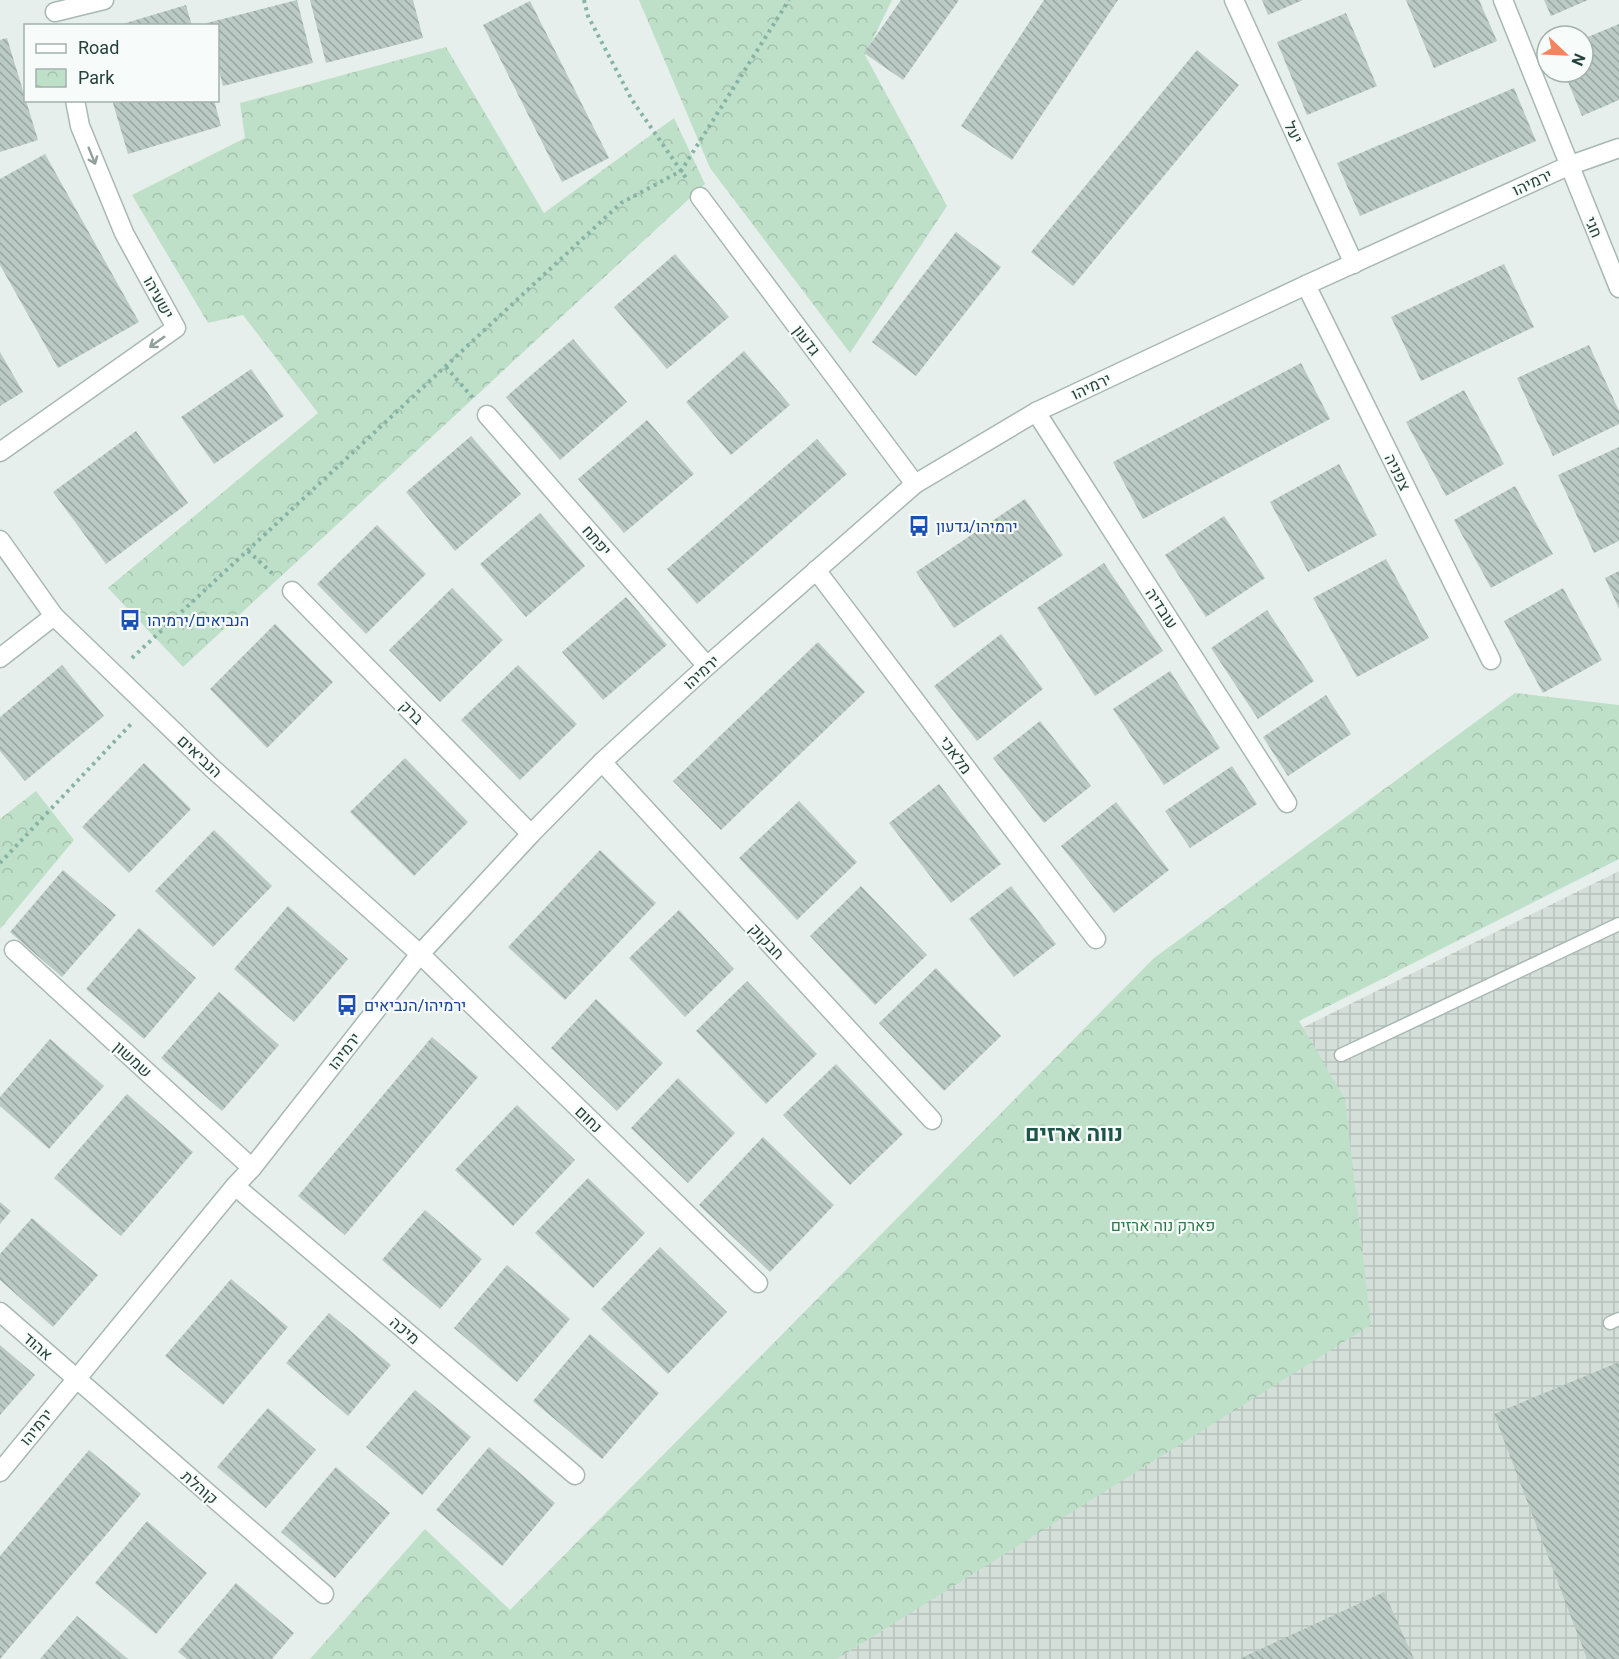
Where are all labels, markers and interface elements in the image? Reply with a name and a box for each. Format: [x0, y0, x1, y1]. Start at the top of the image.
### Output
legend [24, 24, 219, 102]
north arrow [1535, 24, 1595, 84]
text: Road [78, 37, 119, 58]
text: N [1567, 51, 1589, 69]
text: Park [78, 67, 115, 88]
street label: יעל [1280, 118, 1307, 146]
one-way arrow [87, 146, 98, 165]
street label: ירמיהו [1509, 165, 1555, 200]
street label: חגי [1581, 214, 1606, 240]
street label: ישעיהו [139, 273, 178, 322]
street label: גדעון [789, 321, 824, 359]
one-way arrow [149, 336, 166, 348]
street label: ירמיהו [1068, 369, 1114, 404]
street label: צפניה [1381, 451, 1415, 494]
bus stop icon: ירמיהו/גדעון [907, 514, 931, 538]
place label: ירמיהו/גדעון [936, 517, 1017, 536]
street label: יפתח [578, 521, 615, 560]
street label: עובדיה [1141, 584, 1182, 632]
bus stop icon: הנביאים/ירמיהו [118, 608, 142, 632]
place label: הנביאים/ירמיהו [147, 611, 249, 630]
street label: ירמיהו [679, 651, 723, 693]
street label: ברק [396, 696, 428, 729]
street label: הנביאים [174, 731, 226, 782]
street label: מלאכי [935, 733, 976, 778]
street label: חבקוק [745, 919, 788, 963]
bus stop icon: ירמיהו/הנביאים [335, 993, 359, 1017]
place label: ירמיהו/הנביאים [364, 996, 466, 1015]
street label: ירמיהו [324, 1029, 365, 1074]
street label: שמשון [110, 1037, 156, 1081]
street label: נחום [571, 1102, 606, 1137]
district label: נווה ארזים [1025, 1121, 1123, 1146]
park label: פארק נוה ארזים [1111, 1216, 1215, 1235]
street label: מיכה [386, 1313, 423, 1348]
street label: אהוד [19, 1328, 56, 1364]
street label: ירמיהו [16, 1405, 57, 1450]
street label: קוהלת [177, 1466, 222, 1508]

